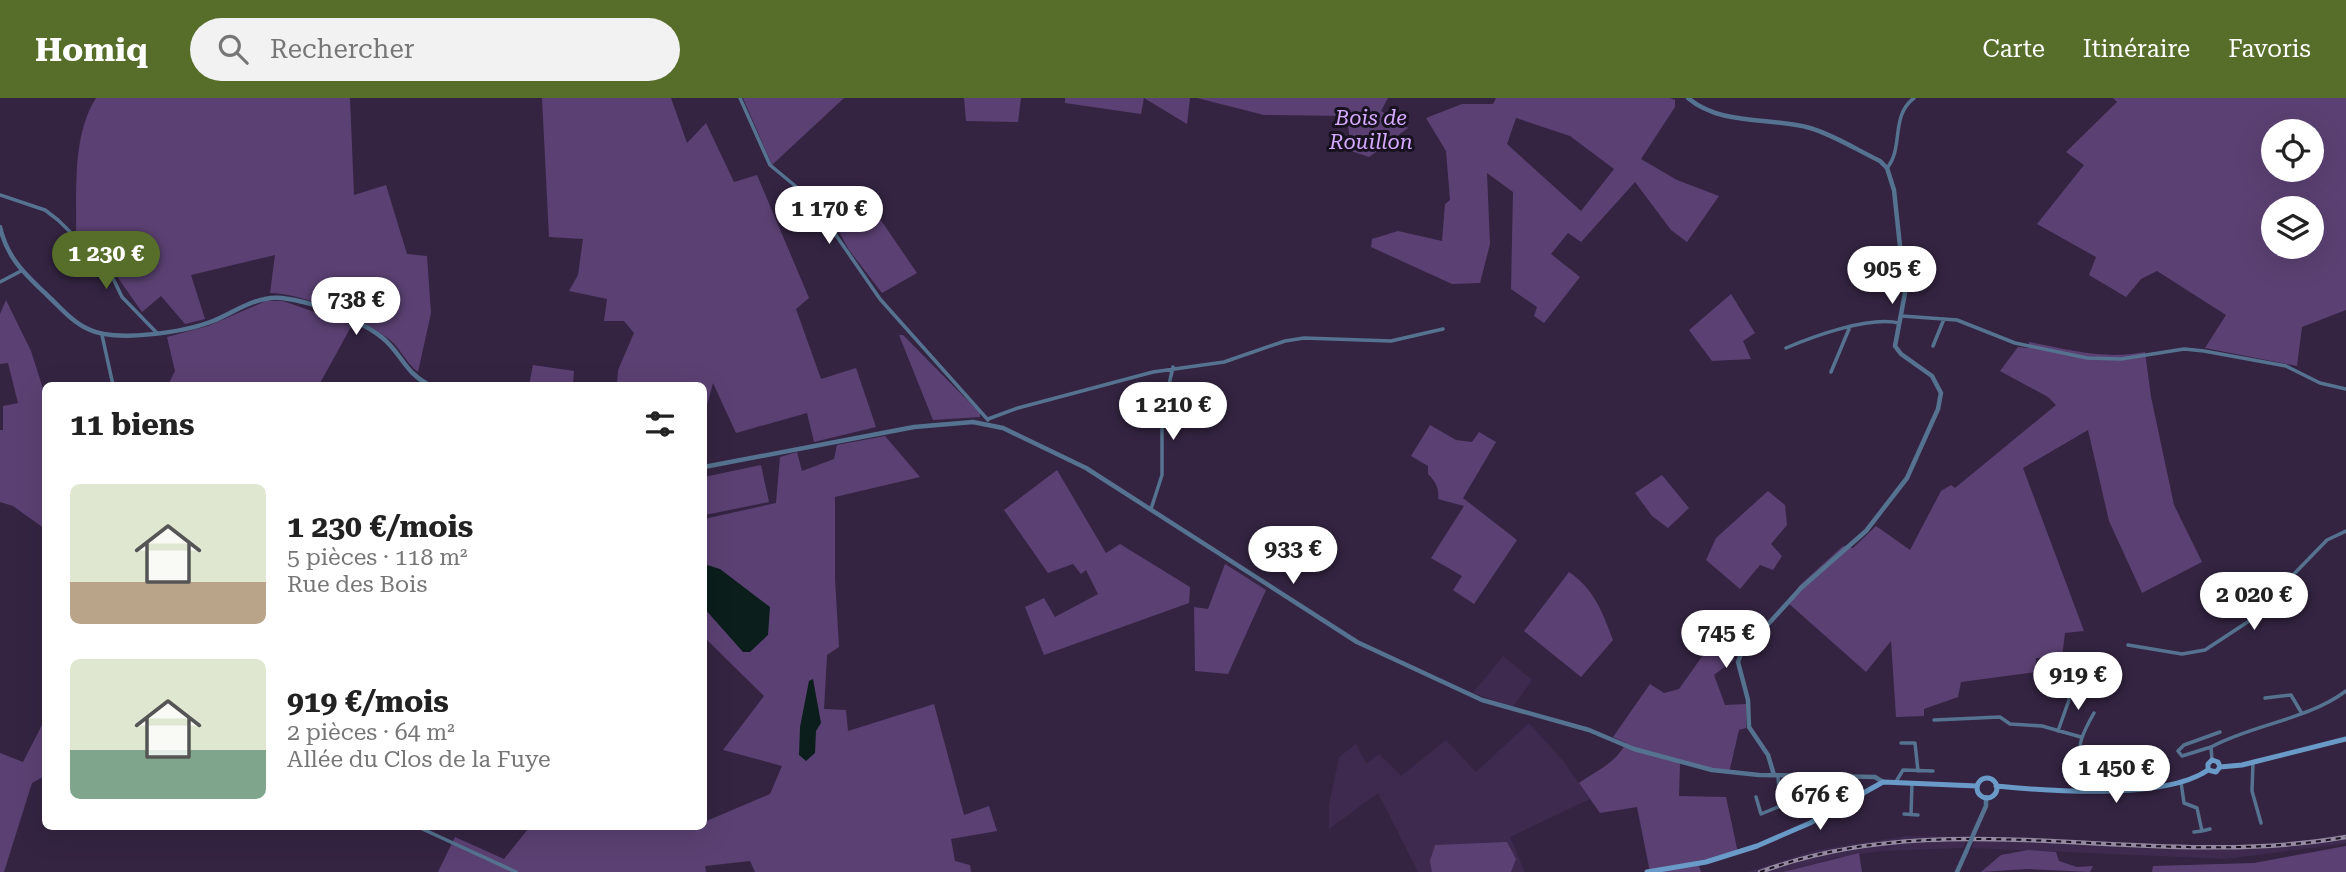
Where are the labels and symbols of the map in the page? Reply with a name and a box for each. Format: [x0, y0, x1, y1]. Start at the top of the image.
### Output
park label: Bois de Rouillon [1328, 106, 1413, 154]
pin: 1 170 € [764, 186, 894, 246]
pin: 1 230 € [41, 232, 171, 291]
pin: 905 € [1843, 246, 1941, 306]
pin: 738 € [307, 278, 405, 337]
pin: 1 210 € [1108, 382, 1238, 442]
pin: 933 € [1244, 526, 1342, 586]
pin: 2 020 € [2189, 573, 2319, 632]
pin: 745 € [1677, 610, 1775, 670]
pin: 919 € [2029, 652, 2127, 712]
pin: 1 450 € [2051, 746, 2181, 805]
pin: 676 € [1771, 772, 1869, 832]

